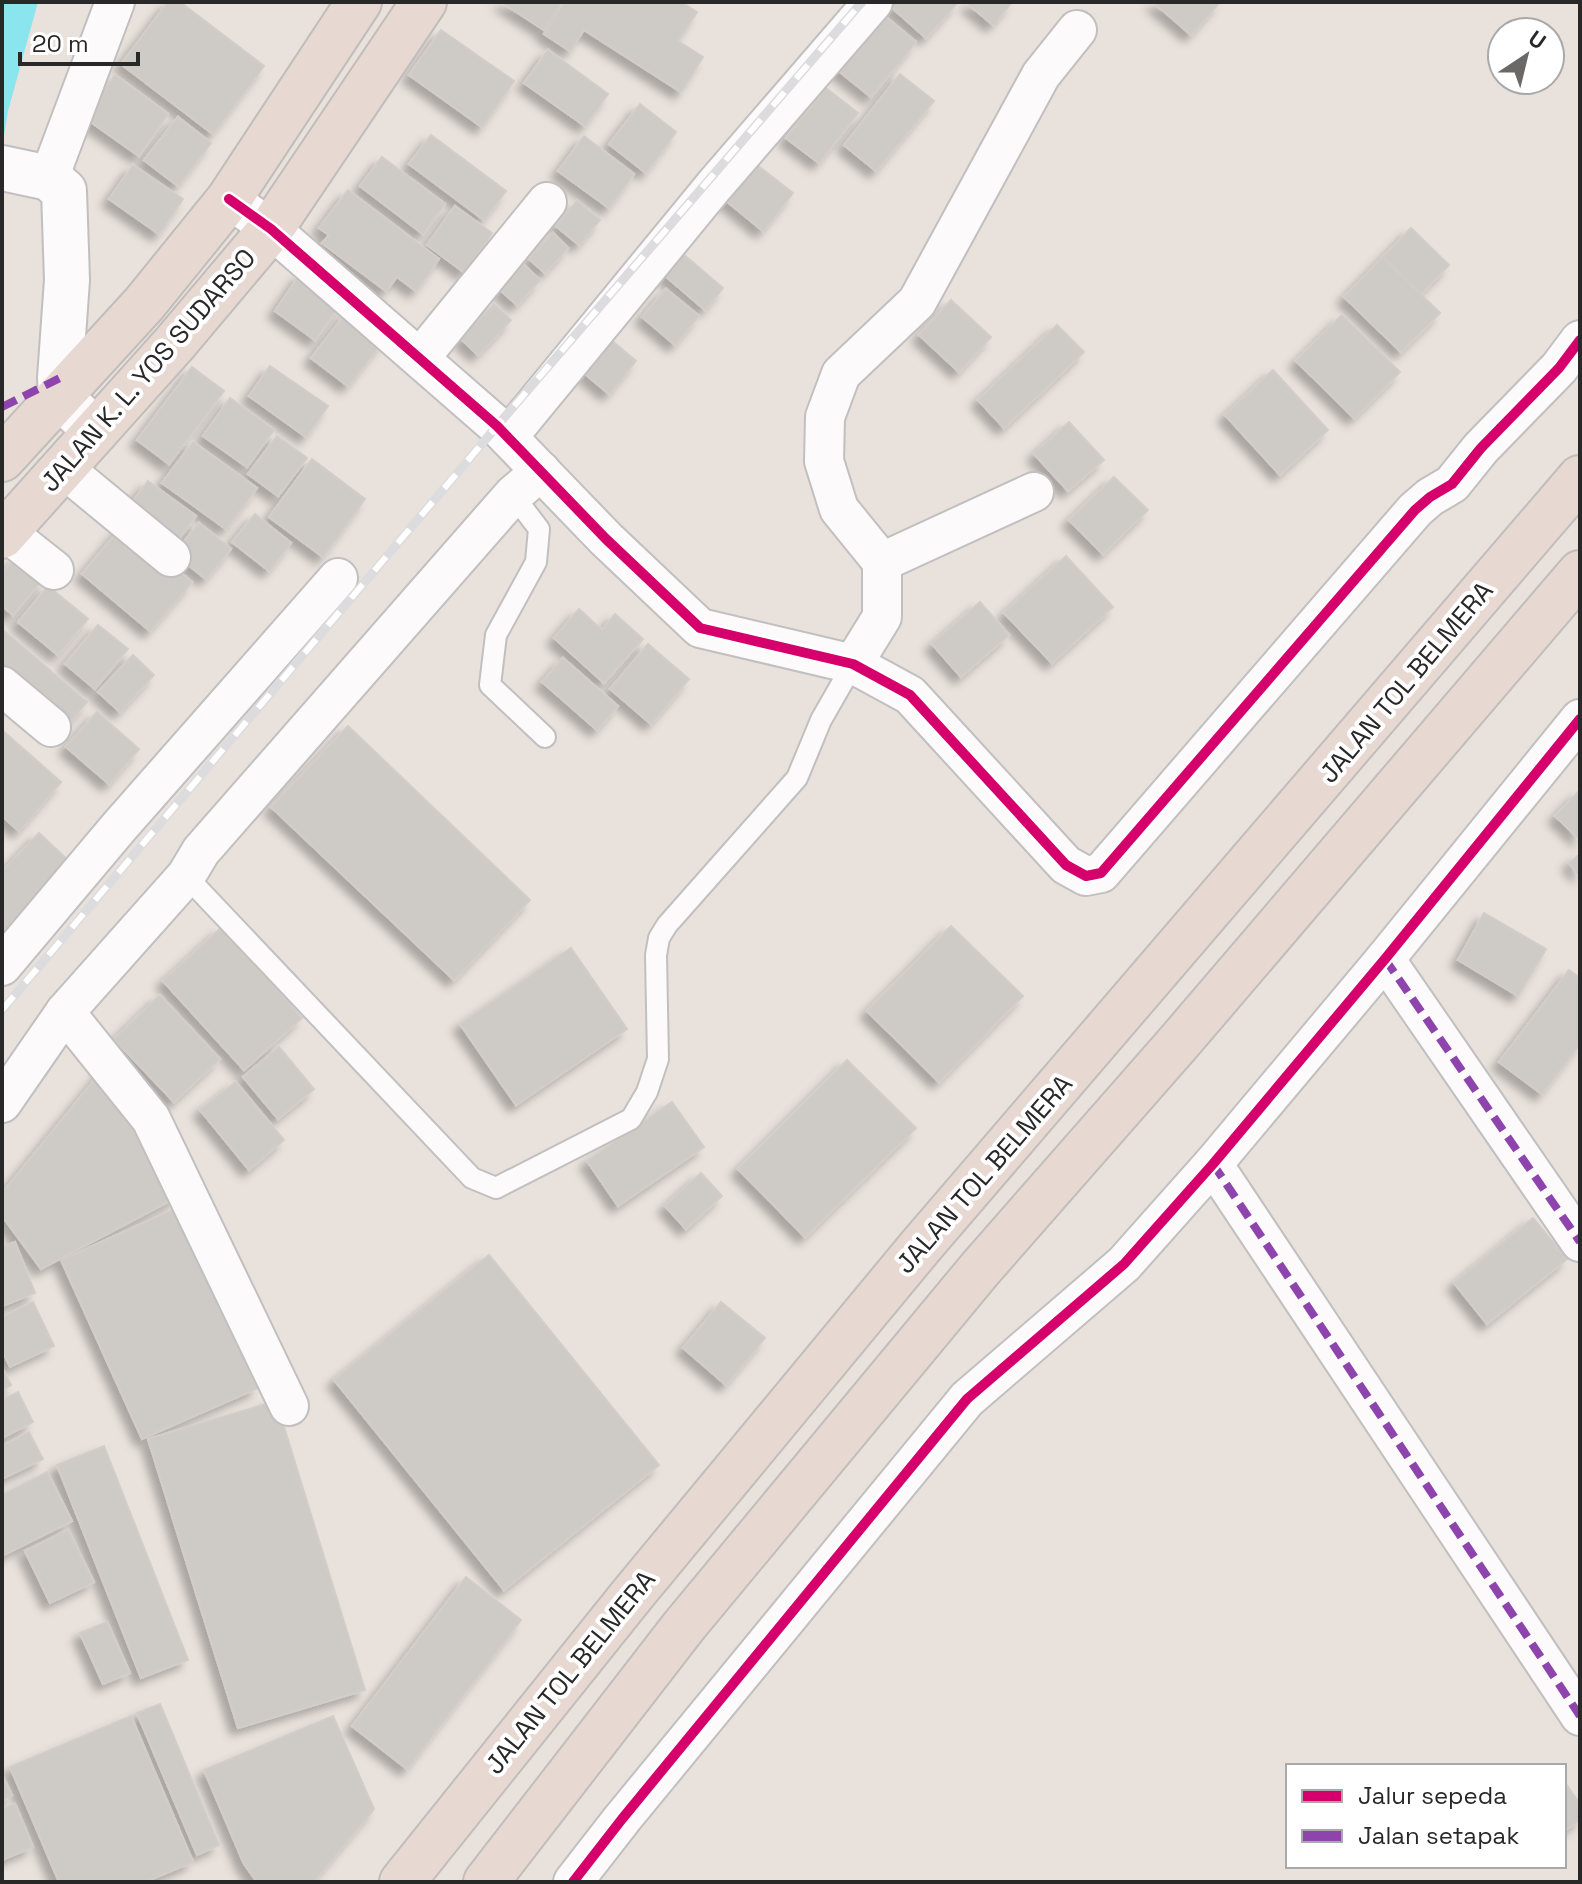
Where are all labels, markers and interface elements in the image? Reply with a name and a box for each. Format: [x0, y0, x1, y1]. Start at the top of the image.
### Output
scale bar [20, 16, 138, 66]
north arrow [1486, 16, 1566, 96]
text: U [1523, 24, 1552, 55]
text: 20 m [32, 28, 89, 59]
street label: JALAN K. L. YOS SUDARSO [33, 241, 263, 499]
street label: JALAN TOL BELMERA [1312, 574, 1500, 790]
street label: JALAN TOL BELMERA [888, 1067, 1080, 1281]
street label: JALAN TOL BELMERA [477, 1563, 663, 1781]
legend [1286, 1764, 1566, 1868]
text: Jalur sepeda [1358, 1780, 1507, 1811]
text: Jalan setapak [1358, 1820, 1519, 1851]

